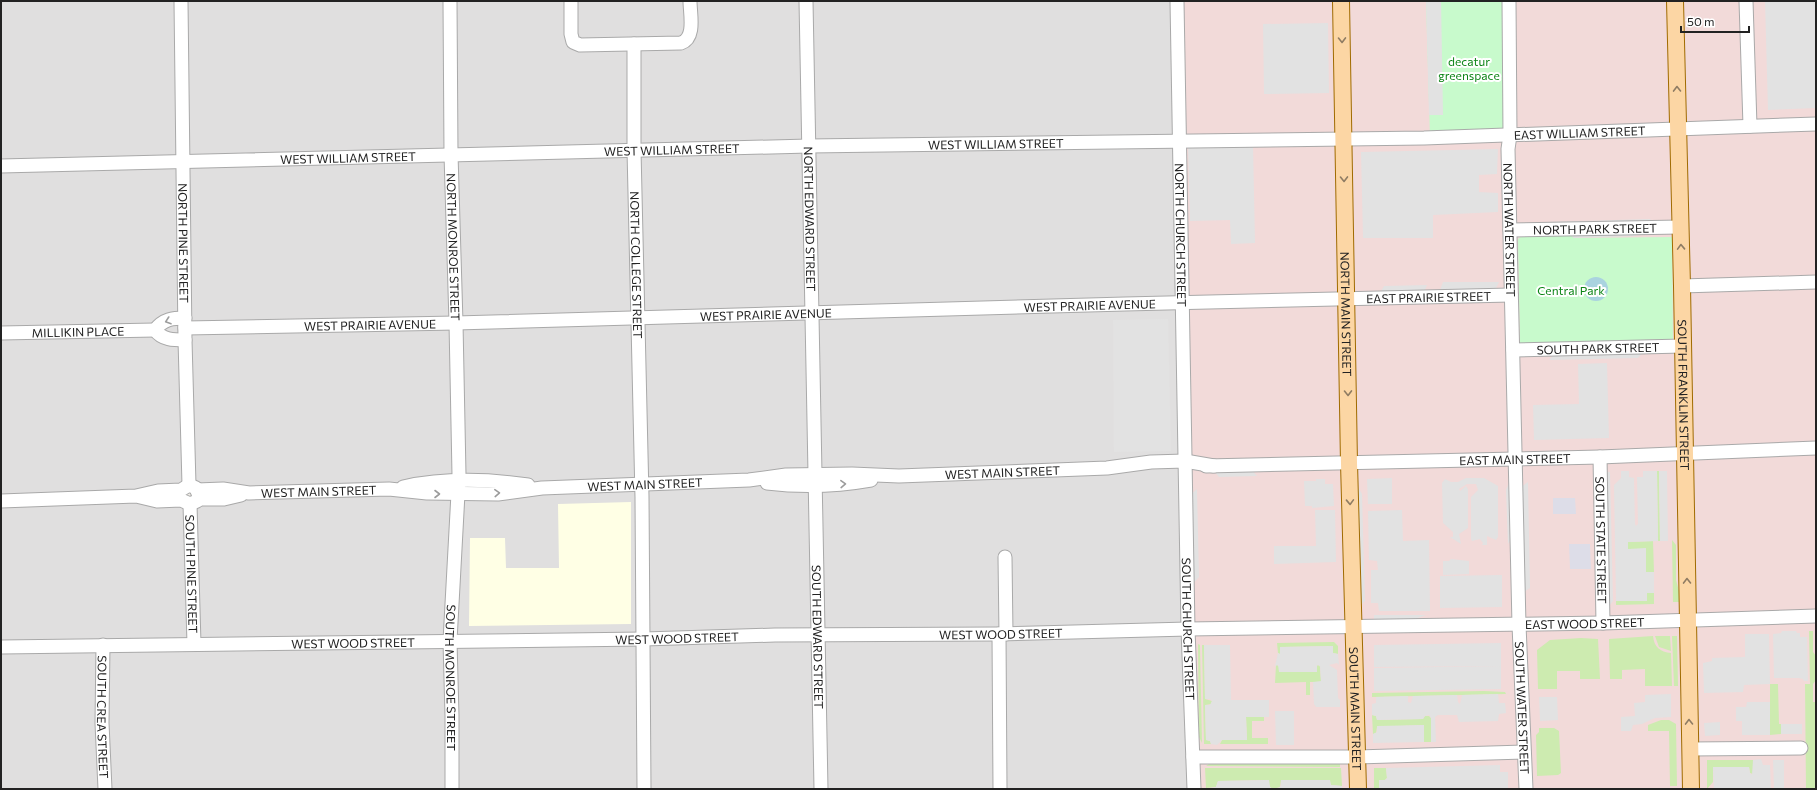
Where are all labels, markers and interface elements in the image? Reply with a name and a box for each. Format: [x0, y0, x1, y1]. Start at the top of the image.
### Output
scale bar [1681, 8, 1749, 34]
text: 50 m [1687, 14, 1715, 28]
one-way arrow [1338, 37, 1346, 43]
park label: decatur greenspace [1438, 54, 1500, 82]
one-way arrow [1673, 86, 1681, 92]
street label: EAST WILLIAM STREET [1514, 123, 1646, 142]
street label: WEST WILLIAM STREET [928, 136, 1064, 151]
street label: WEST WILLIAM STREET [604, 141, 740, 158]
street label: NORTH EDWARD STREET [802, 146, 819, 292]
street label: WEST WILLIAM STREET [280, 149, 416, 166]
street label: NORTH CHURCH STREET [1173, 163, 1189, 307]
street label: NORTH WATER STREET [1501, 163, 1518, 297]
street label: NORTH MONROE STREET [445, 173, 463, 321]
one-way arrow [1340, 176, 1348, 182]
street label: NORTH PINE STREET [176, 183, 192, 303]
street label: NORTH COLLEGE STREET [628, 191, 645, 339]
street label: NORTH PARK STREET [1533, 220, 1657, 237]
one-way arrow [1677, 244, 1685, 250]
street label: NORTH MAIN STREET [1338, 251, 1355, 377]
park label: Central Park [1537, 283, 1605, 297]
street label: EAST PRAIRIE STREET [1366, 288, 1492, 305]
street label: WEST PRAIRIE AVENUE [1023, 296, 1156, 314]
street label: WEST PRAIRIE AVENUE [700, 305, 832, 323]
one-way arrow [165, 316, 172, 324]
street label: WEST PRAIRIE AVENUE [304, 316, 436, 333]
street label: SOUTH FRANKLIN STREET [1676, 319, 1692, 471]
street label: MILLIKIN PLACE [32, 324, 124, 339]
street label: SOUTH PARK STREET [1536, 340, 1660, 356]
one-way arrow [1343, 390, 1352, 396]
street label: EAST MAIN STREET [1459, 451, 1571, 467]
street label: WEST MAIN STREET [944, 463, 1061, 481]
street label: WEST MAIN STREET [587, 475, 703, 493]
street label: SOUTH STATE STREET [1593, 476, 1610, 604]
one-way arrow [840, 479, 846, 488]
street label: WEST MAIN STREET [261, 482, 377, 500]
one-way arrow [434, 489, 440, 498]
one-way arrow [494, 489, 500, 498]
one-way arrow [1346, 499, 1354, 505]
street label: SOUTH PINE STREET [183, 514, 201, 634]
street label: SOUTH CHURCH STREET [1180, 557, 1198, 701]
street label: SOUTH EDWARD STREET [810, 565, 826, 709]
one-way arrow [1683, 578, 1691, 584]
street label: SOUTH MONROE STREET [443, 604, 459, 751]
street label: EAST WOOD STREET [1525, 615, 1645, 631]
street label: WEST WOOD STREET [939, 625, 1063, 641]
street label: WEST WOOD STREET [615, 629, 739, 646]
street label: WEST WOOD STREET [291, 635, 415, 650]
street label: SOUTH WATER STREET [1513, 641, 1532, 775]
street label: SOUTH MAIN STREET [1347, 647, 1365, 771]
street label: SOUTH CREA STREET [95, 655, 112, 779]
one-way arrow [1685, 719, 1693, 725]

